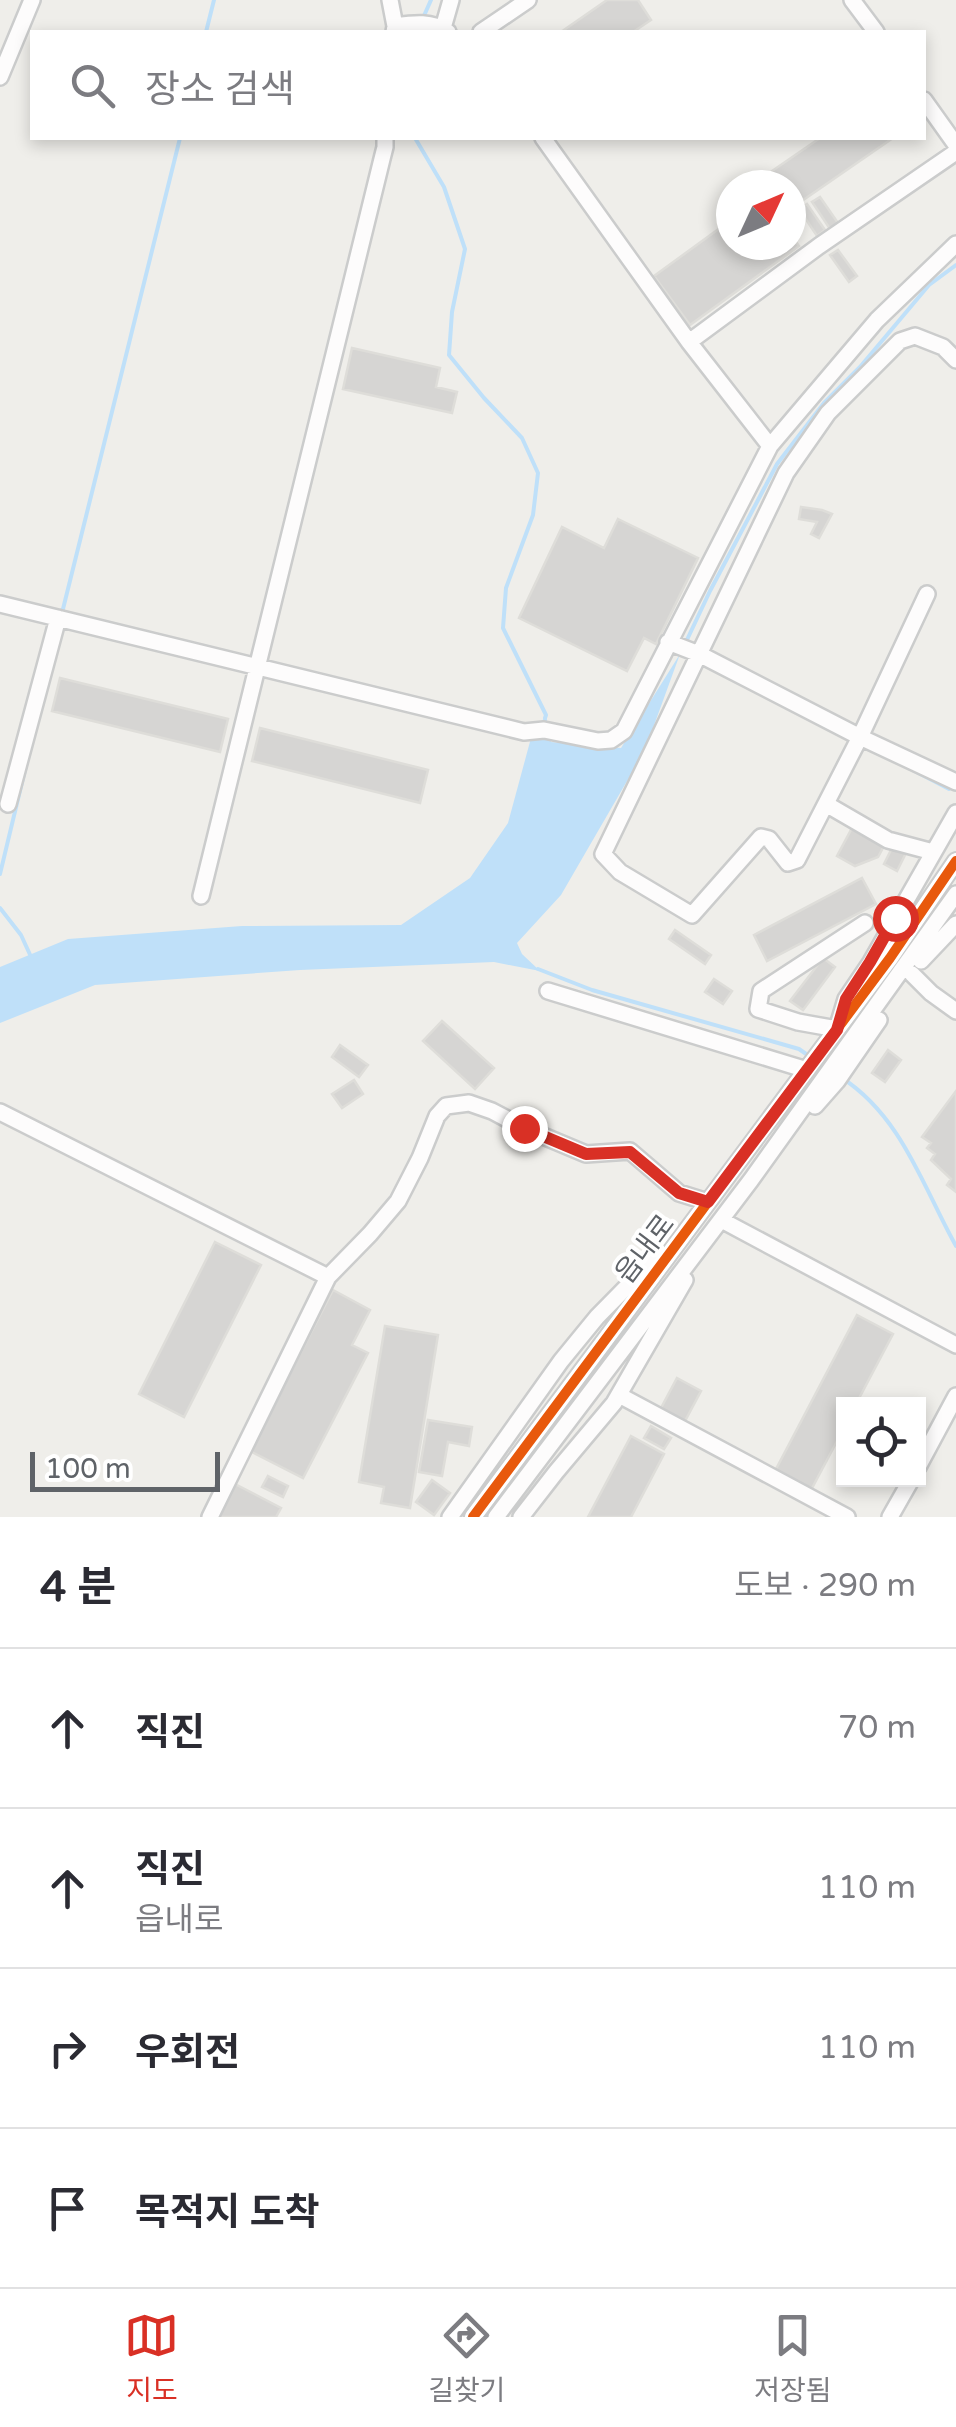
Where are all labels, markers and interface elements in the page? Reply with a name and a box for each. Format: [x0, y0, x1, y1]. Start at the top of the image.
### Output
search box [30, 30, 926, 140]
icon: search [65, 58, 120, 113]
text: 장소 검색 [145, 67, 295, 113]
north arrow [716, 170, 806, 260]
route start [873, 896, 919, 942]
route end [502, 1106, 548, 1152]
street label: 읍내로 [608, 1208, 682, 1290]
map controls [836, 1397, 926, 1487]
button: locate [836, 1397, 926, 1487]
scale bar [30, 1447, 220, 1492]
text: 100 m [45, 1452, 131, 1486]
text: 4 분 [40, 1562, 116, 1613]
text: 도보 · 290 m [734, 1567, 916, 1605]
icon: ahead [40, 1701, 95, 1756]
text: 70 m [838, 1709, 916, 1747]
text: 직진 [135, 1710, 205, 1756]
text: 직진 [135, 1847, 205, 1893]
icon: ahead [40, 1861, 95, 1916]
text: 110 m [818, 1869, 916, 1907]
text: 읍내로 [135, 1901, 223, 1939]
icon: right [40, 2021, 95, 2076]
text: 110 m [818, 2029, 916, 2067]
text: 우회전 [135, 2030, 240, 2076]
icon: arrive [40, 2181, 95, 2236]
text: 목적지 도착 [135, 2190, 320, 2236]
tab: 지도 [124, 2308, 179, 2408]
tab: 길찾기 [428, 2308, 506, 2408]
tab: 저장됨 [754, 2308, 832, 2408]

